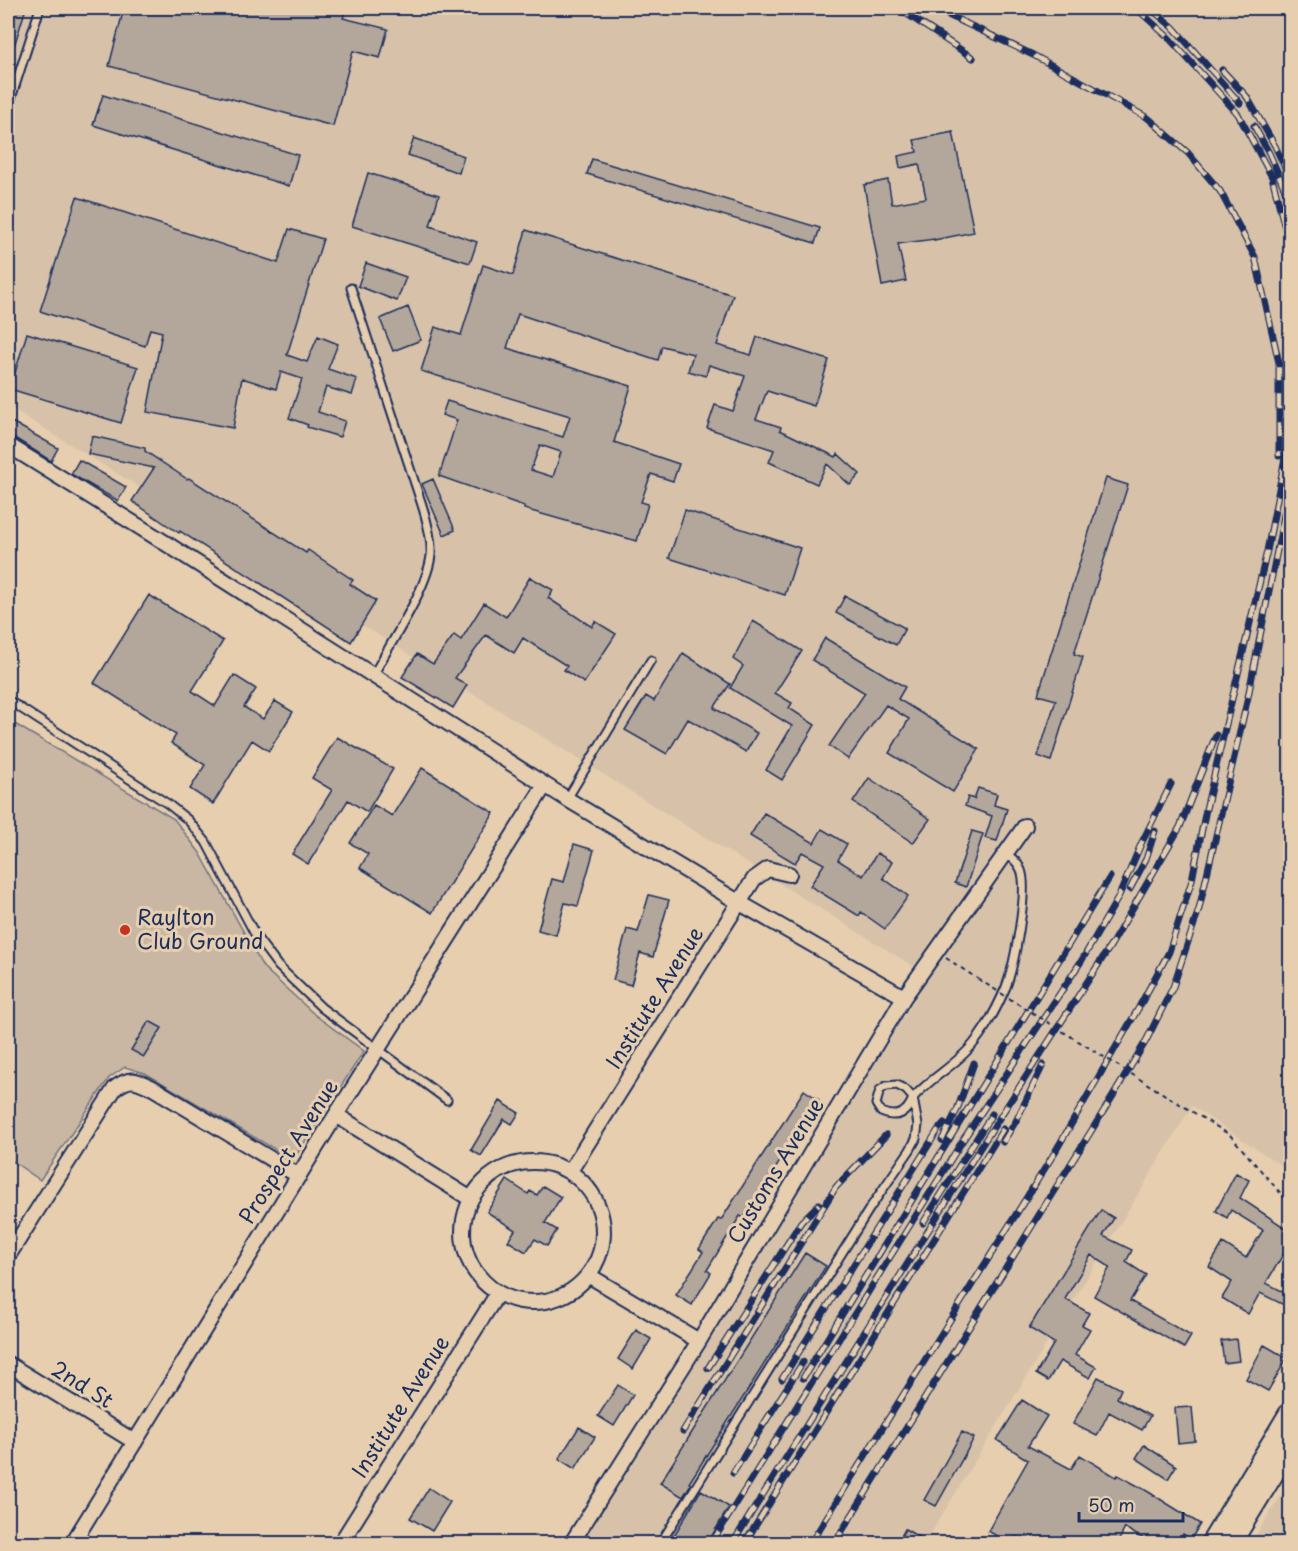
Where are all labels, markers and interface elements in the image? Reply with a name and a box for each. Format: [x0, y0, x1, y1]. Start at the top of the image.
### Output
place label: Raylton Club Ground [137, 900, 263, 956]
street label: Institute Avenue [597, 920, 710, 1074]
marker: Raylton Club Ground [118, 923, 132, 937]
street label: Prospect Avenue [230, 1072, 345, 1230]
street label: Customs Avenue [718, 1091, 831, 1249]
street label: Institute Avenue [343, 1329, 456, 1483]
street label: 2nd St [46, 1352, 120, 1415]
scale bar [1079, 1485, 1182, 1523]
text: 50 m [1088, 1491, 1135, 1518]

